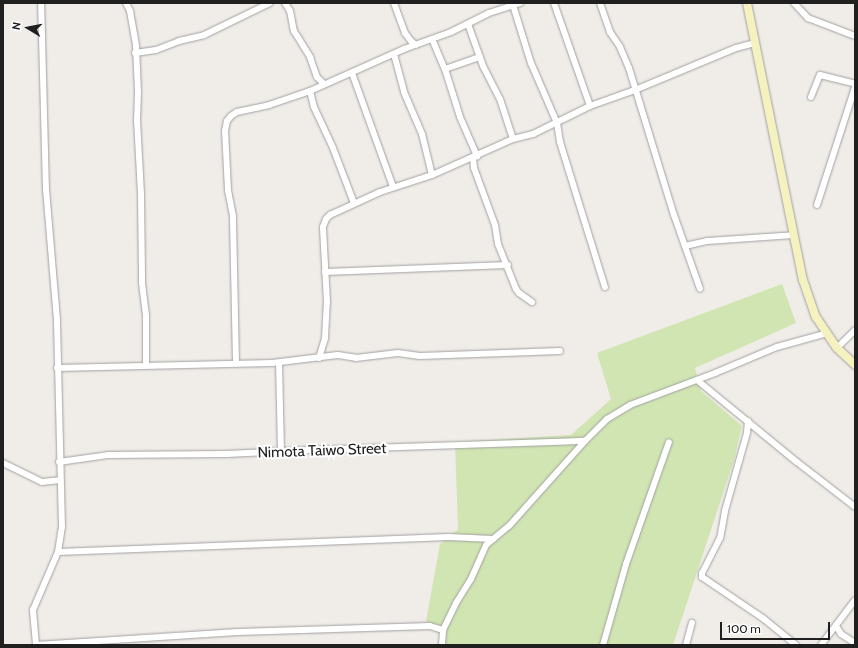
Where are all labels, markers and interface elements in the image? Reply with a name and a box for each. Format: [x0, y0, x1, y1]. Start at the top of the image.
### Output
north arrow [8, 8, 48, 48]
text: N [9, 21, 24, 31]
street label: Nimota Taiwo Street [257, 440, 387, 462]
scale bar [722, 614, 832, 640]
text: 100 m [727, 621, 761, 636]

